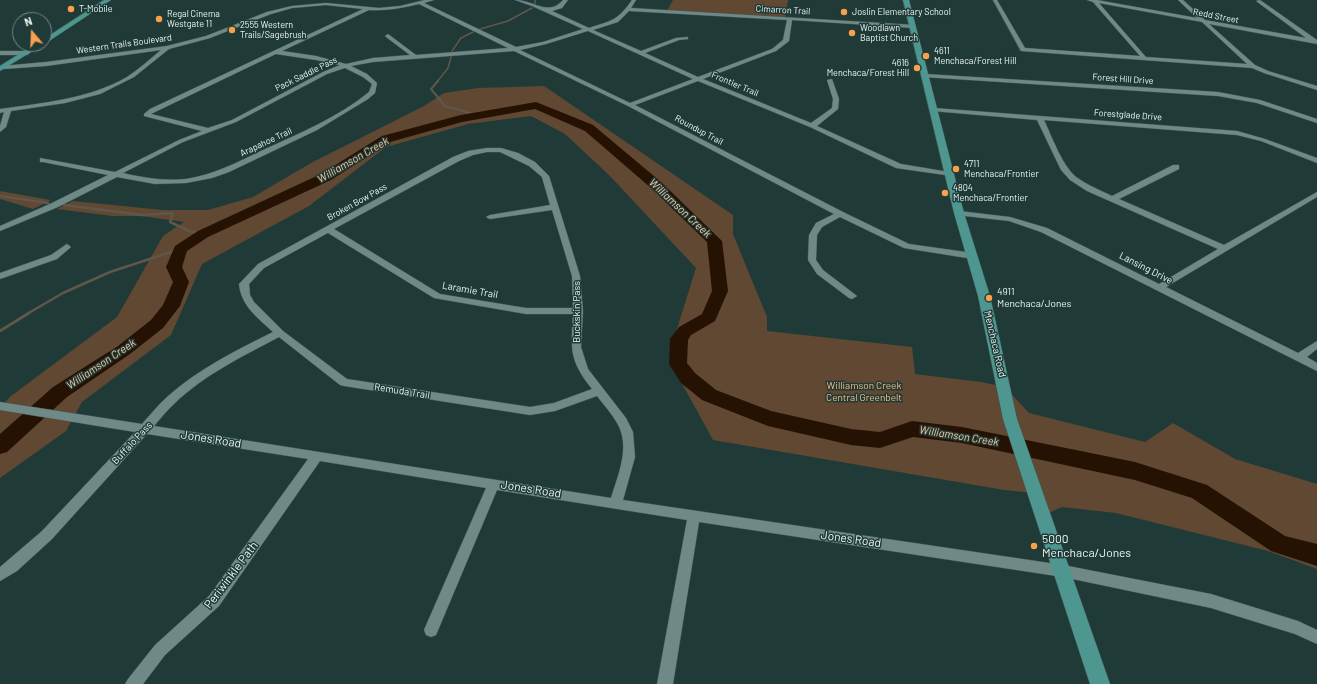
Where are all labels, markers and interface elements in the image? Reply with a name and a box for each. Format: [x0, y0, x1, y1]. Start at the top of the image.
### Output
street label: Cimarron Trail [755, 3, 811, 17]
marker: T-Mobile [66, 4, 76, 14]
place label: T-Mobile [79, 4, 112, 14]
street label: Redd Street [1192, 6, 1240, 26]
marker: Joslin Elementary School [839, 7, 849, 17]
place label: Joslin Elementary School [852, 7, 951, 17]
place label: Regal Cinema Westgate 11 [167, 9, 220, 30]
north arrow [12, 12, 52, 52]
text: N [23, 14, 34, 28]
marker: Regal Cinema Westgate 11 [154, 14, 164, 24]
place label: 2555 Western Trails/Sagebrush [240, 20, 306, 41]
place label: Woodlawn Baptist Church [860, 23, 918, 44]
marker: 2555 Western Trails/Sagebrush [227, 25, 237, 35]
marker: Woodlawn Baptist Church [847, 28, 857, 38]
street label: Western Trails Boulevard [76, 32, 172, 56]
place label: 4611 Menchaca/Forest Hill [934, 46, 1016, 67]
marker: 4611 Menchaca/Forest Hill [921, 51, 931, 61]
street label: Pack Saddle Pass [273, 54, 339, 94]
place label: 4616 Menchaca/Forest Hill [827, 58, 909, 79]
marker: 4616 Menchaca/Forest Hill [912, 63, 922, 73]
street label: Frontier Trail [710, 69, 760, 99]
street label: Forest Hill Drive [1092, 71, 1154, 87]
street label: Forestglade Drive [1094, 107, 1162, 123]
street label: Roundup Trail [673, 113, 725, 147]
street label: Arapahoe Trail [238, 125, 294, 159]
water label: Williamson Creek [315, 134, 391, 186]
place label: 4711 Menchaca/Frontier [964, 159, 1039, 180]
marker: 4711 Menchaca/Frontier [951, 164, 961, 174]
water label: Williamson Creek [646, 176, 714, 240]
street label: Broken Bow Pass [325, 181, 389, 223]
place label: 4804 Menchaca/Frontier [953, 183, 1028, 204]
marker: 4804 Menchaca/Frontier [940, 188, 950, 198]
street label: Lansing Drive [1117, 249, 1175, 287]
street label: Laramie Trail [441, 279, 499, 301]
street label: Buckskin Pass [571, 281, 583, 343]
place label: 4911 Menchaca/Jones [997, 286, 1071, 310]
marker: 4911 Menchaca/Jones [984, 293, 994, 303]
street label: Menchaca Road [982, 310, 1008, 378]
water label: Williamson Creek [64, 336, 138, 392]
park label: Williamson Creek Central Greenbelt [826, 380, 902, 404]
street label: Remuda Trail [373, 381, 431, 401]
street label: Buffalo Pass [109, 419, 155, 467]
water label: Williamson Creek [918, 423, 1000, 449]
street label: Jones Road [180, 427, 242, 451]
street label: Jones Road [500, 477, 562, 501]
street label: Jones Road [820, 528, 882, 550]
place label: 5000 Menchaca/Jones [1042, 532, 1131, 560]
street label: Periwinkle Path [201, 539, 261, 611]
marker: 5000 Menchaca/Jones [1029, 541, 1039, 551]

